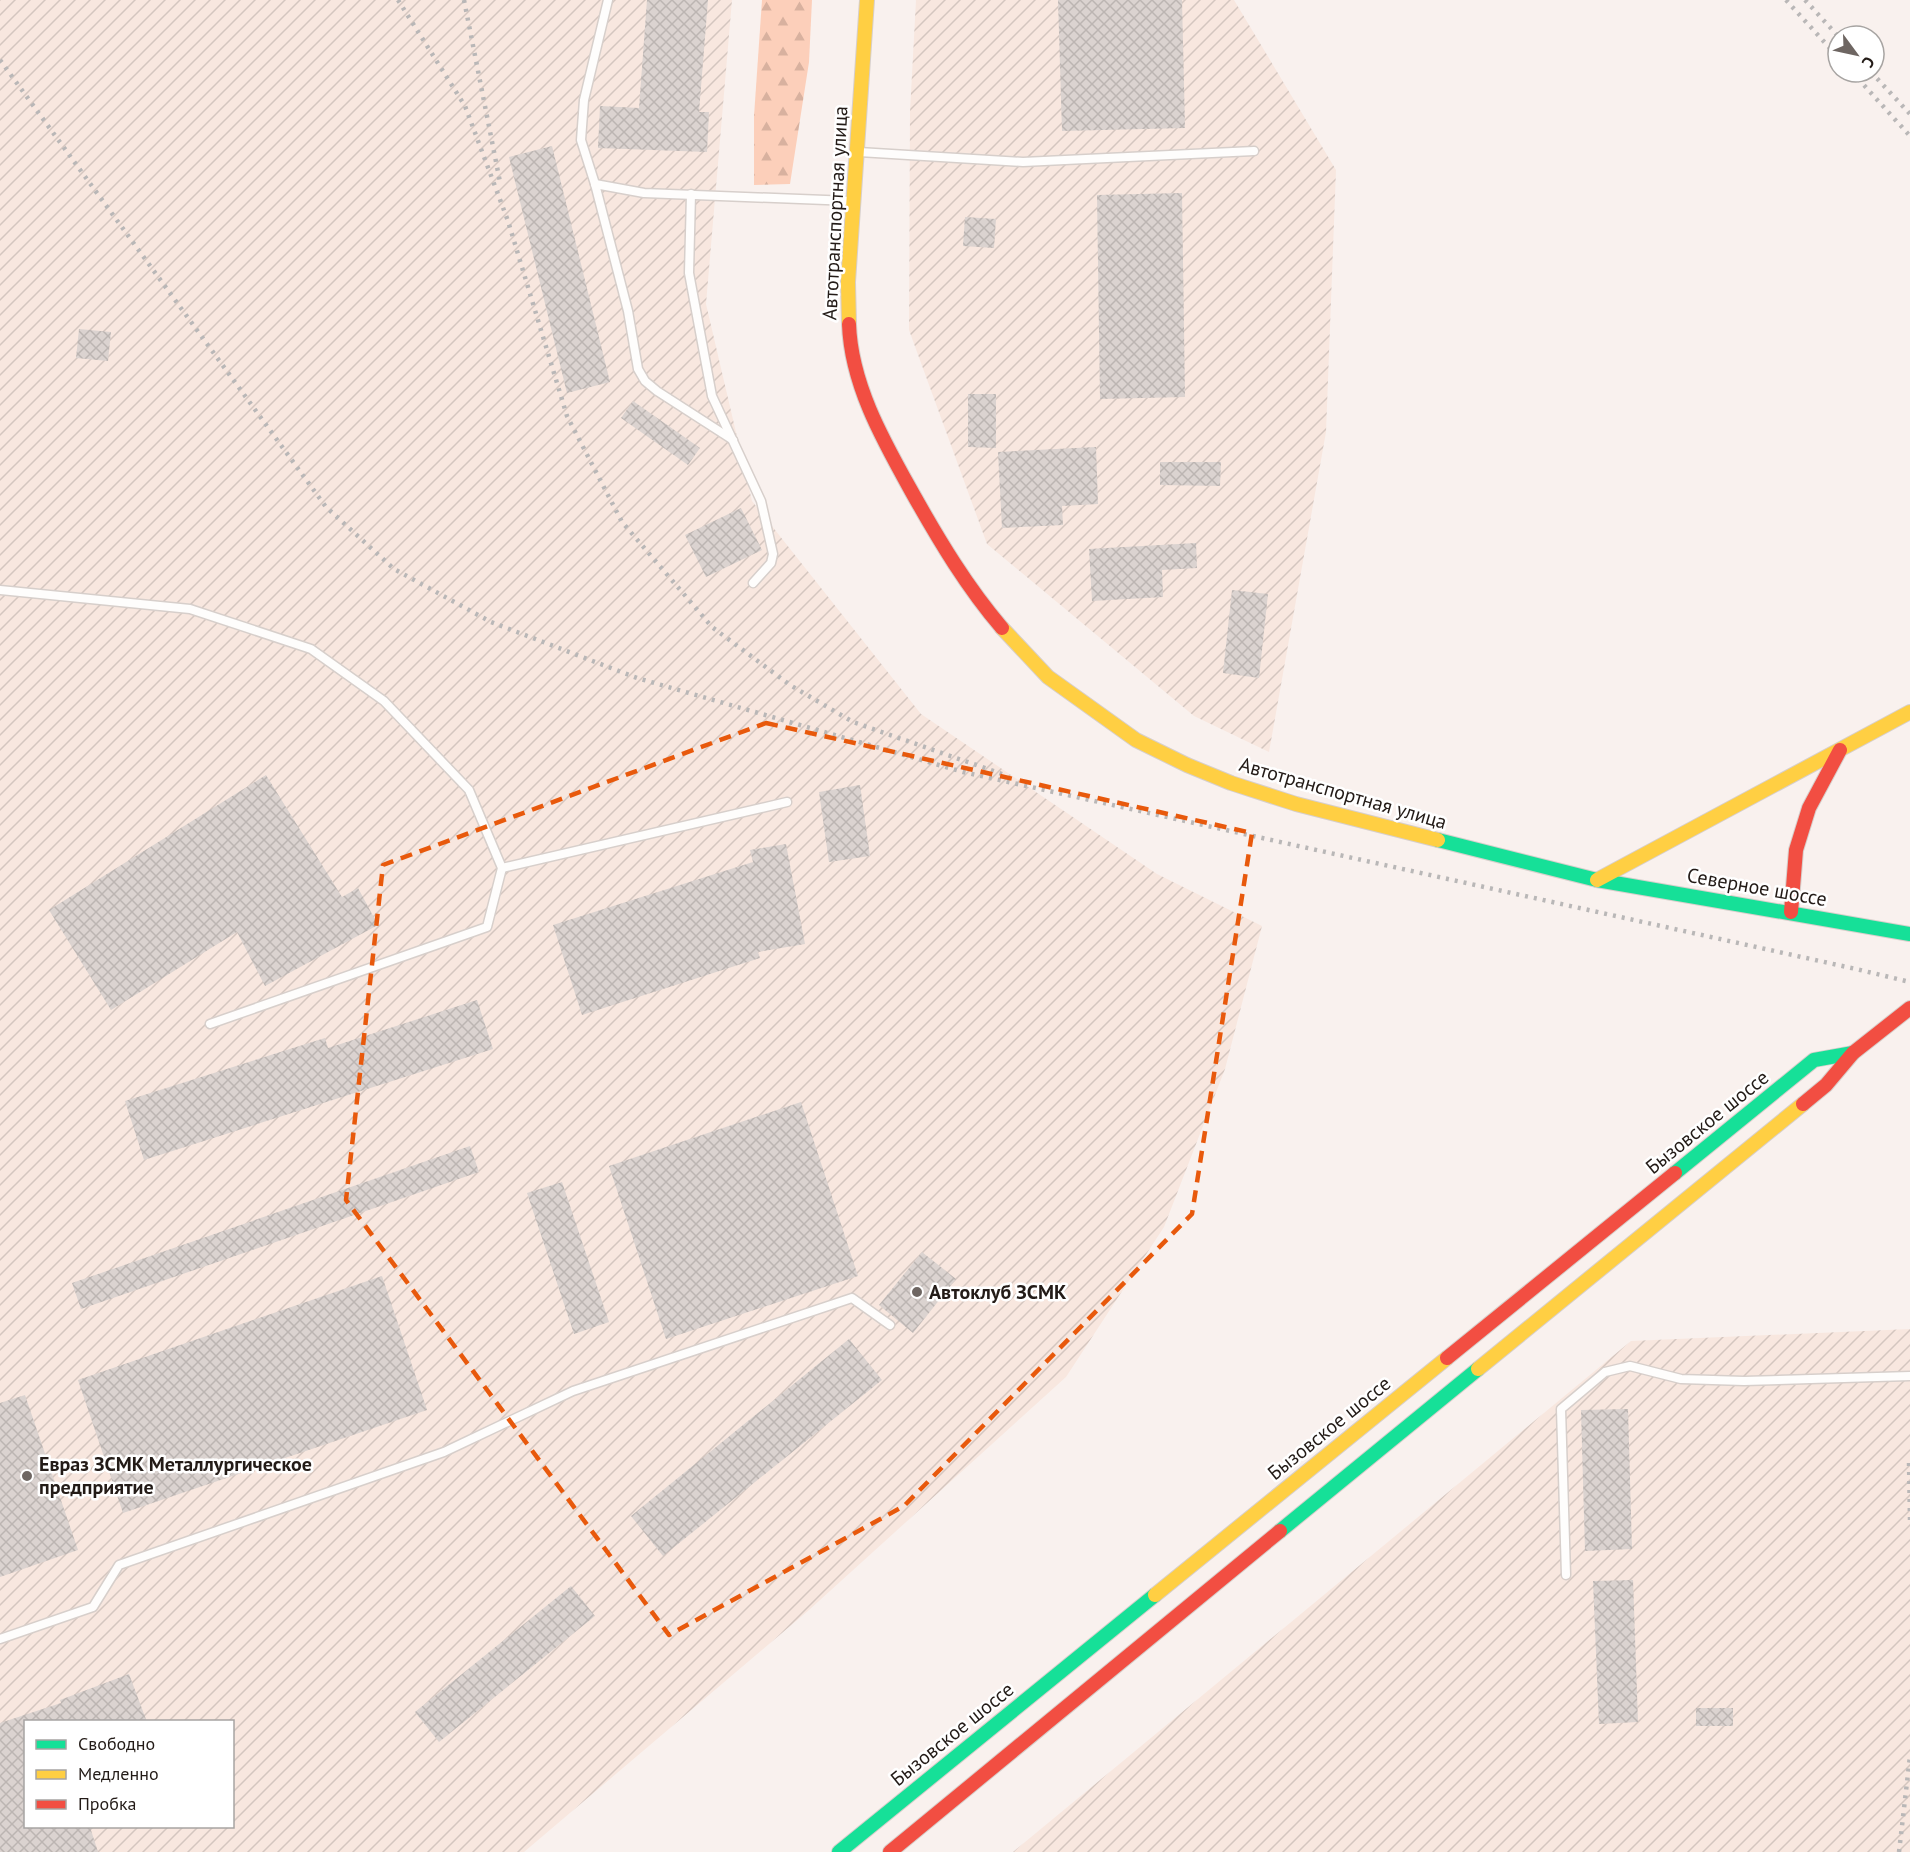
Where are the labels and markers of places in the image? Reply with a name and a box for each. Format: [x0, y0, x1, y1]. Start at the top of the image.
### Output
place label: Автоклуб ЗСМК [929, 1279, 1067, 1305]
marker: Автоклуб ЗСМК [910, 1285, 924, 1299]
place label: Евраз ЗСМК Металлургическое предприятие [39, 1451, 312, 1500]
marker: Евраз ЗСМК Металлургическое предприятие [20, 1469, 34, 1483]

